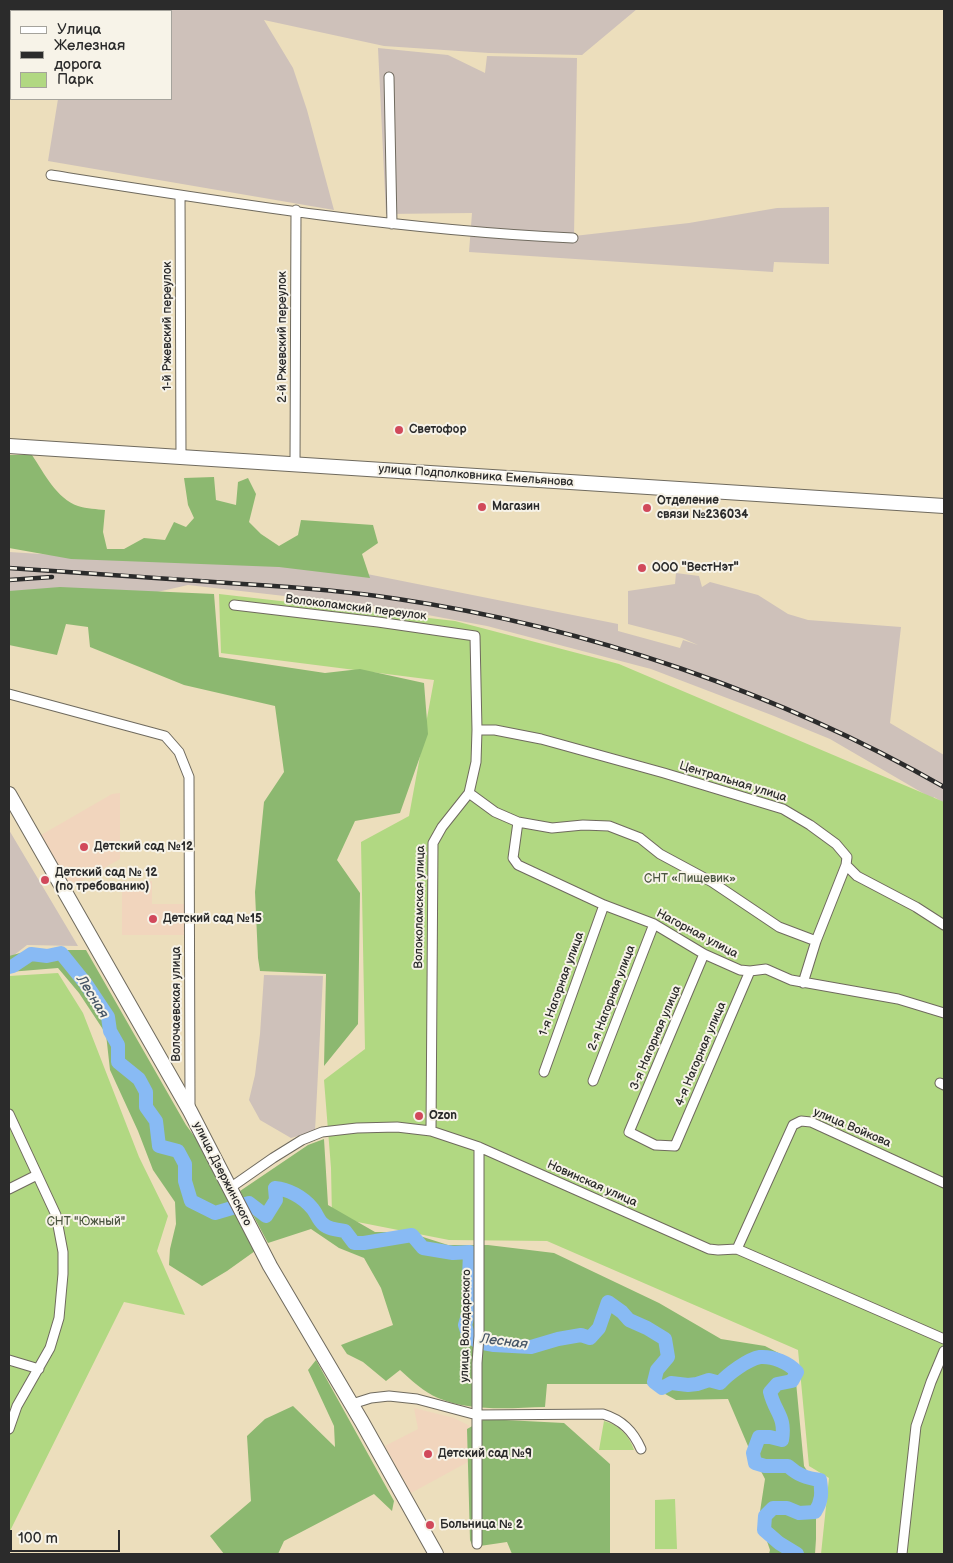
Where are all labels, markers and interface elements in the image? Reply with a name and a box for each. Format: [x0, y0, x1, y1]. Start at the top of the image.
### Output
legend [10, 10, 172, 100]
text: Улица [57, 20, 101, 39]
text: Железная дорога [54, 36, 125, 74]
text: Парк [57, 70, 94, 89]
street label: 1-й Ржевский переулок [161, 261, 175, 391]
street label: 2-й Ржевский переулок [276, 271, 290, 403]
place label: Светофор [409, 423, 467, 437]
marker: Светофор [393, 424, 405, 436]
street label: улица Подполковника Емельянова [378, 462, 574, 490]
place label: Отделение связи №236034 [657, 494, 748, 522]
place label: Магазин [492, 500, 540, 514]
marker: Магазин [476, 501, 488, 513]
marker: Отделение связи №236034 [641, 502, 653, 514]
place label: ООО "ВестНэт" [652, 561, 739, 575]
marker: ООО "ВестНэт" [636, 562, 648, 574]
street label: Волоколамский переулок [285, 592, 427, 624]
street label: Центральная улица [677, 759, 789, 805]
place label: Детский сад №12 [94, 840, 193, 854]
marker: Детский сад №12 [78, 841, 90, 853]
street label: Волоколамская улица [412, 845, 428, 969]
place label: Детский сад № 12 (по требованию) [55, 866, 157, 894]
park label: СНТ «Пищевик» [644, 872, 736, 886]
marker: Детский сад № 12 (по требованию) [39, 874, 51, 886]
street label: Нагорная улица [654, 906, 740, 962]
place label: Детский сад №15 [163, 912, 262, 926]
marker: Детский сад №15 [147, 913, 159, 925]
street label: 1-я Нагорная улица [537, 930, 587, 1038]
street label: 2-я Нагорная улица [585, 943, 639, 1053]
street label: Волочаевская улица [170, 946, 184, 1062]
water label: Лесная [72, 972, 112, 1022]
street label: 3-я Нагорная улица [627, 984, 685, 1092]
street label: 4-я Нагорная улица [672, 1000, 730, 1108]
street label: улица Войкова [811, 1105, 893, 1151]
place label: Ozon [429, 1109, 457, 1123]
marker: Ozon [413, 1110, 425, 1122]
street label: улица Дзержинского [190, 1120, 254, 1228]
street label: Новинская улица [545, 1158, 639, 1210]
park label: СНТ "Южный" [47, 1215, 125, 1229]
street label: улица Володарского [458, 1269, 474, 1383]
water label: Лесная [479, 1331, 529, 1353]
place label: Детский сад №9 [438, 1447, 532, 1461]
marker: Детский сад №9 [422, 1448, 434, 1460]
place label: Больница № 2 [440, 1518, 523, 1532]
marker: Больница № 2 [424, 1519, 436, 1531]
scale bar [12, 1520, 122, 1552]
text: 100 m [18, 1529, 58, 1548]

